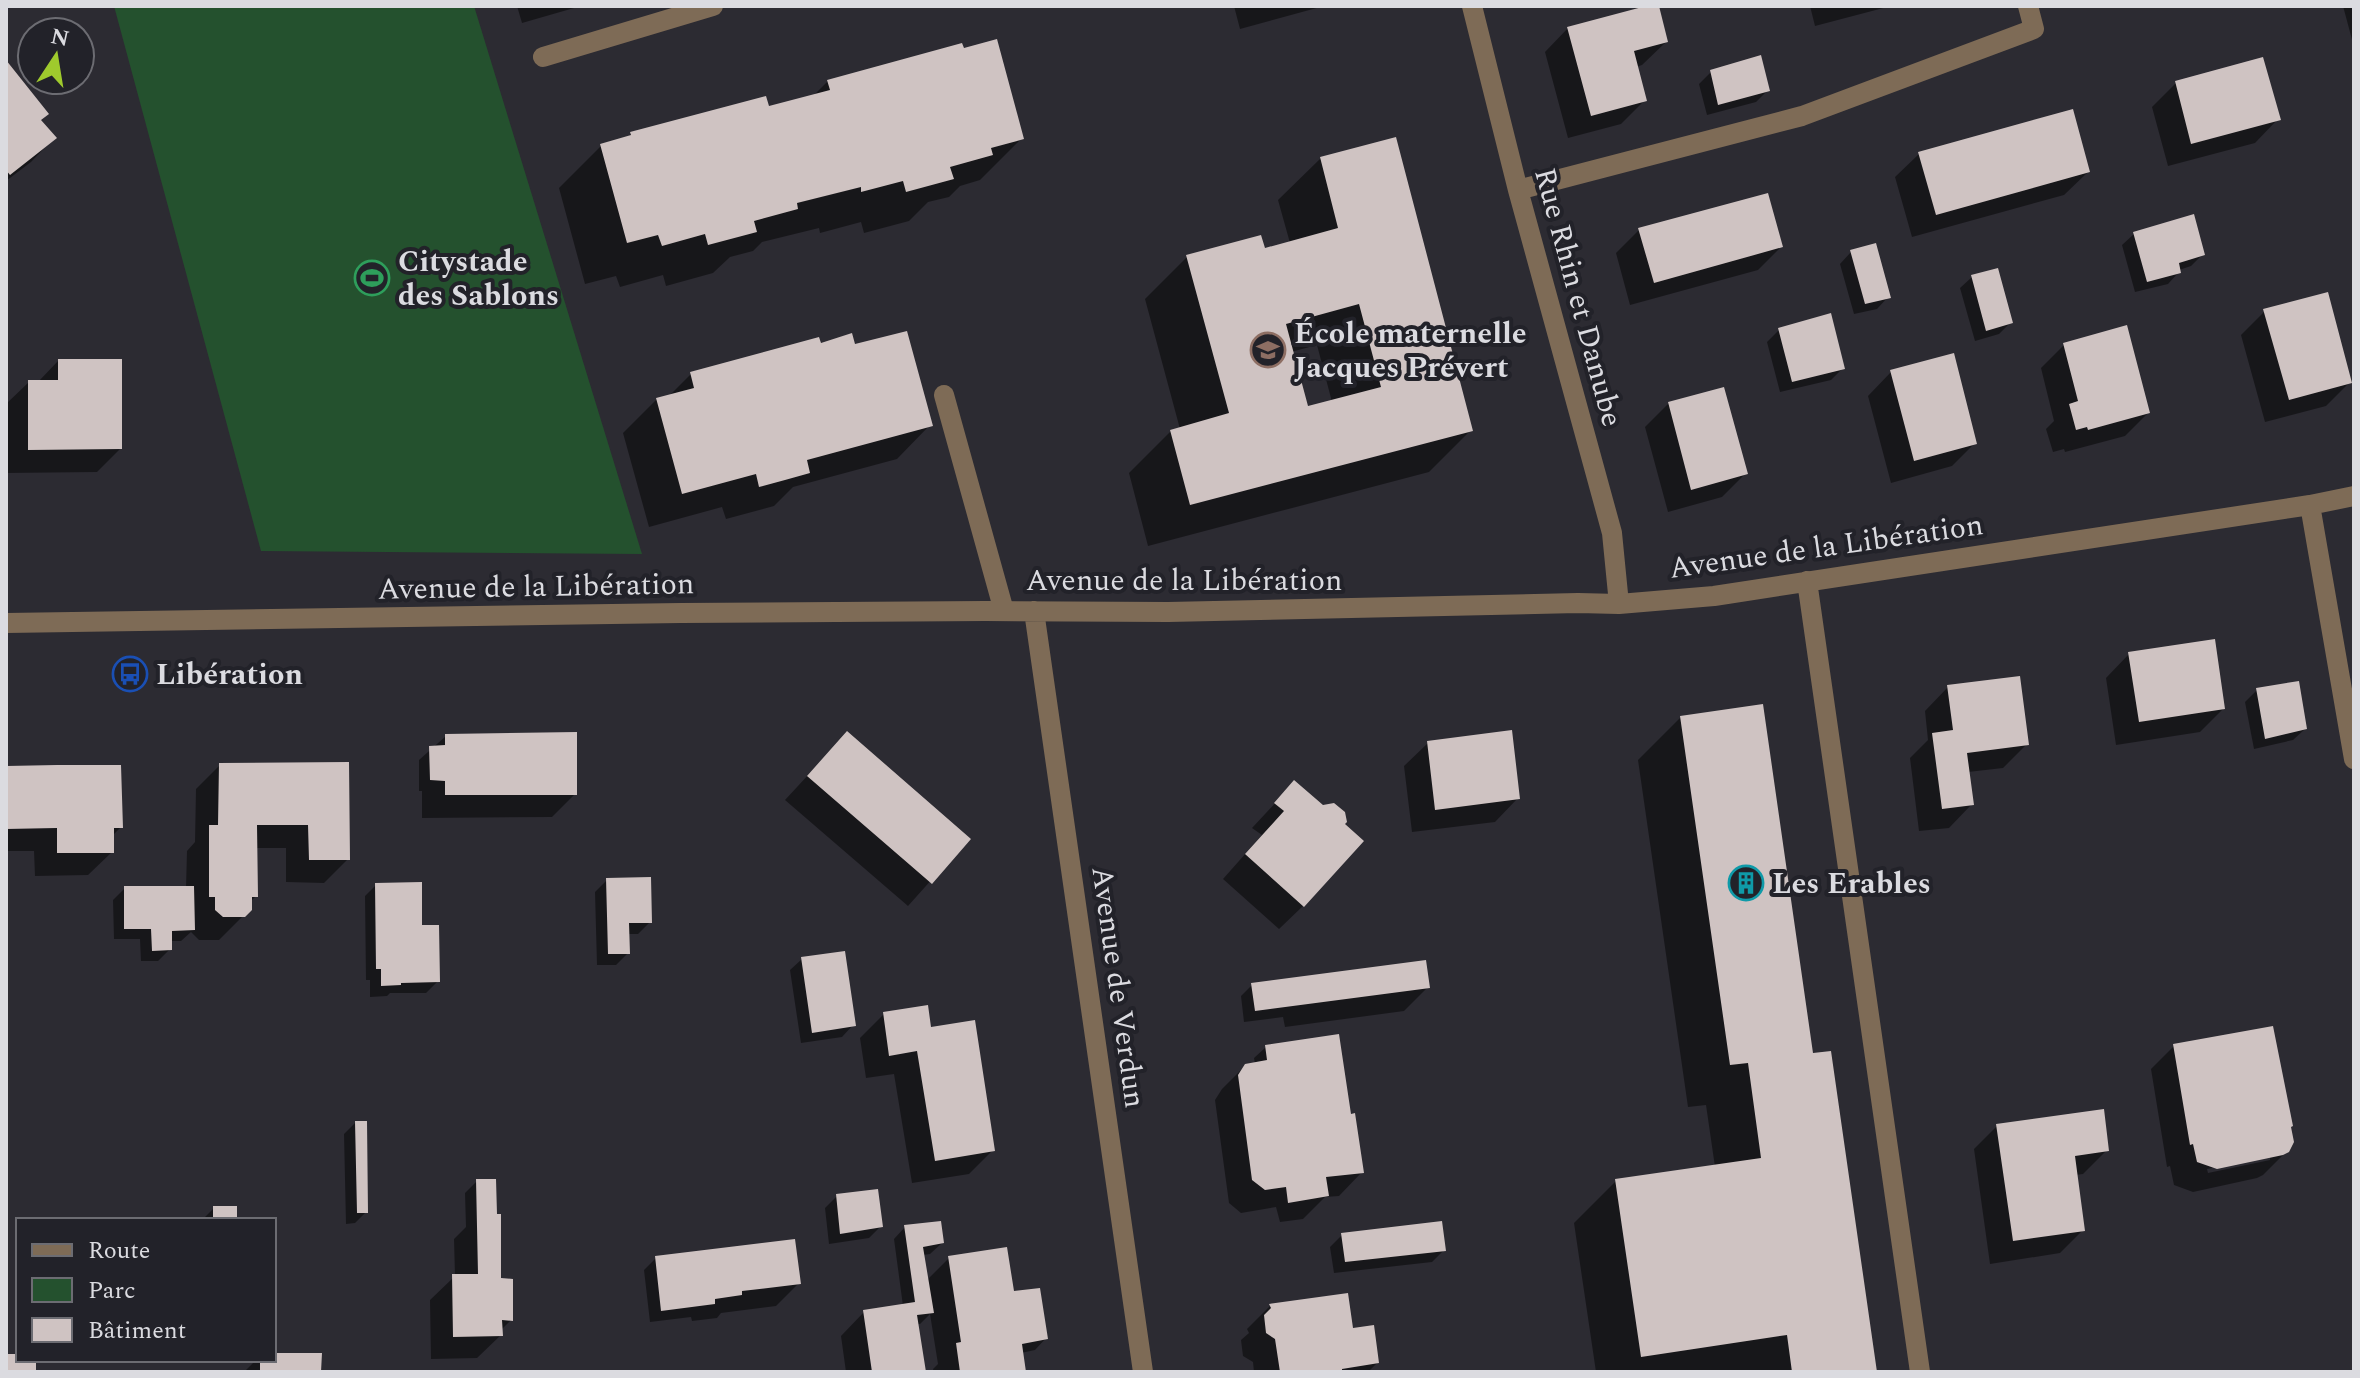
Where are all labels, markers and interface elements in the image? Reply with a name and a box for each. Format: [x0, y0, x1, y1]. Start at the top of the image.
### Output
north arrow [16, 16, 96, 96]
text: N [48, 20, 72, 56]
street label: Rue Rhin et Danube [1521, 163, 1635, 432]
place label: Citystade des Sablons [398, 239, 559, 319]
sports icon: Citystade des Sablons [353, 259, 391, 297]
place label: École maternelle Jacques Prévert [1294, 311, 1527, 391]
school or university icon: École maternelle Jacques Prévert [1249, 331, 1287, 369]
street label: Avenue de la Libération [1666, 502, 1986, 592]
street label: Avenue de la Libération [1026, 558, 1342, 604]
street label: Avenue de la Libération [377, 561, 695, 613]
place label: Libération [156, 652, 303, 698]
bus stop icon: Libération [111, 655, 149, 693]
place label: Les Erables [1772, 861, 1931, 907]
street label: Avenue de Verdun [1078, 863, 1158, 1111]
building icon: Les Erables [1727, 864, 1765, 902]
legend [16, 1218, 276, 1362]
text: Route [88, 1233, 150, 1269]
text: Parc [88, 1273, 136, 1309]
text: Bâtiment [88, 1313, 186, 1349]

